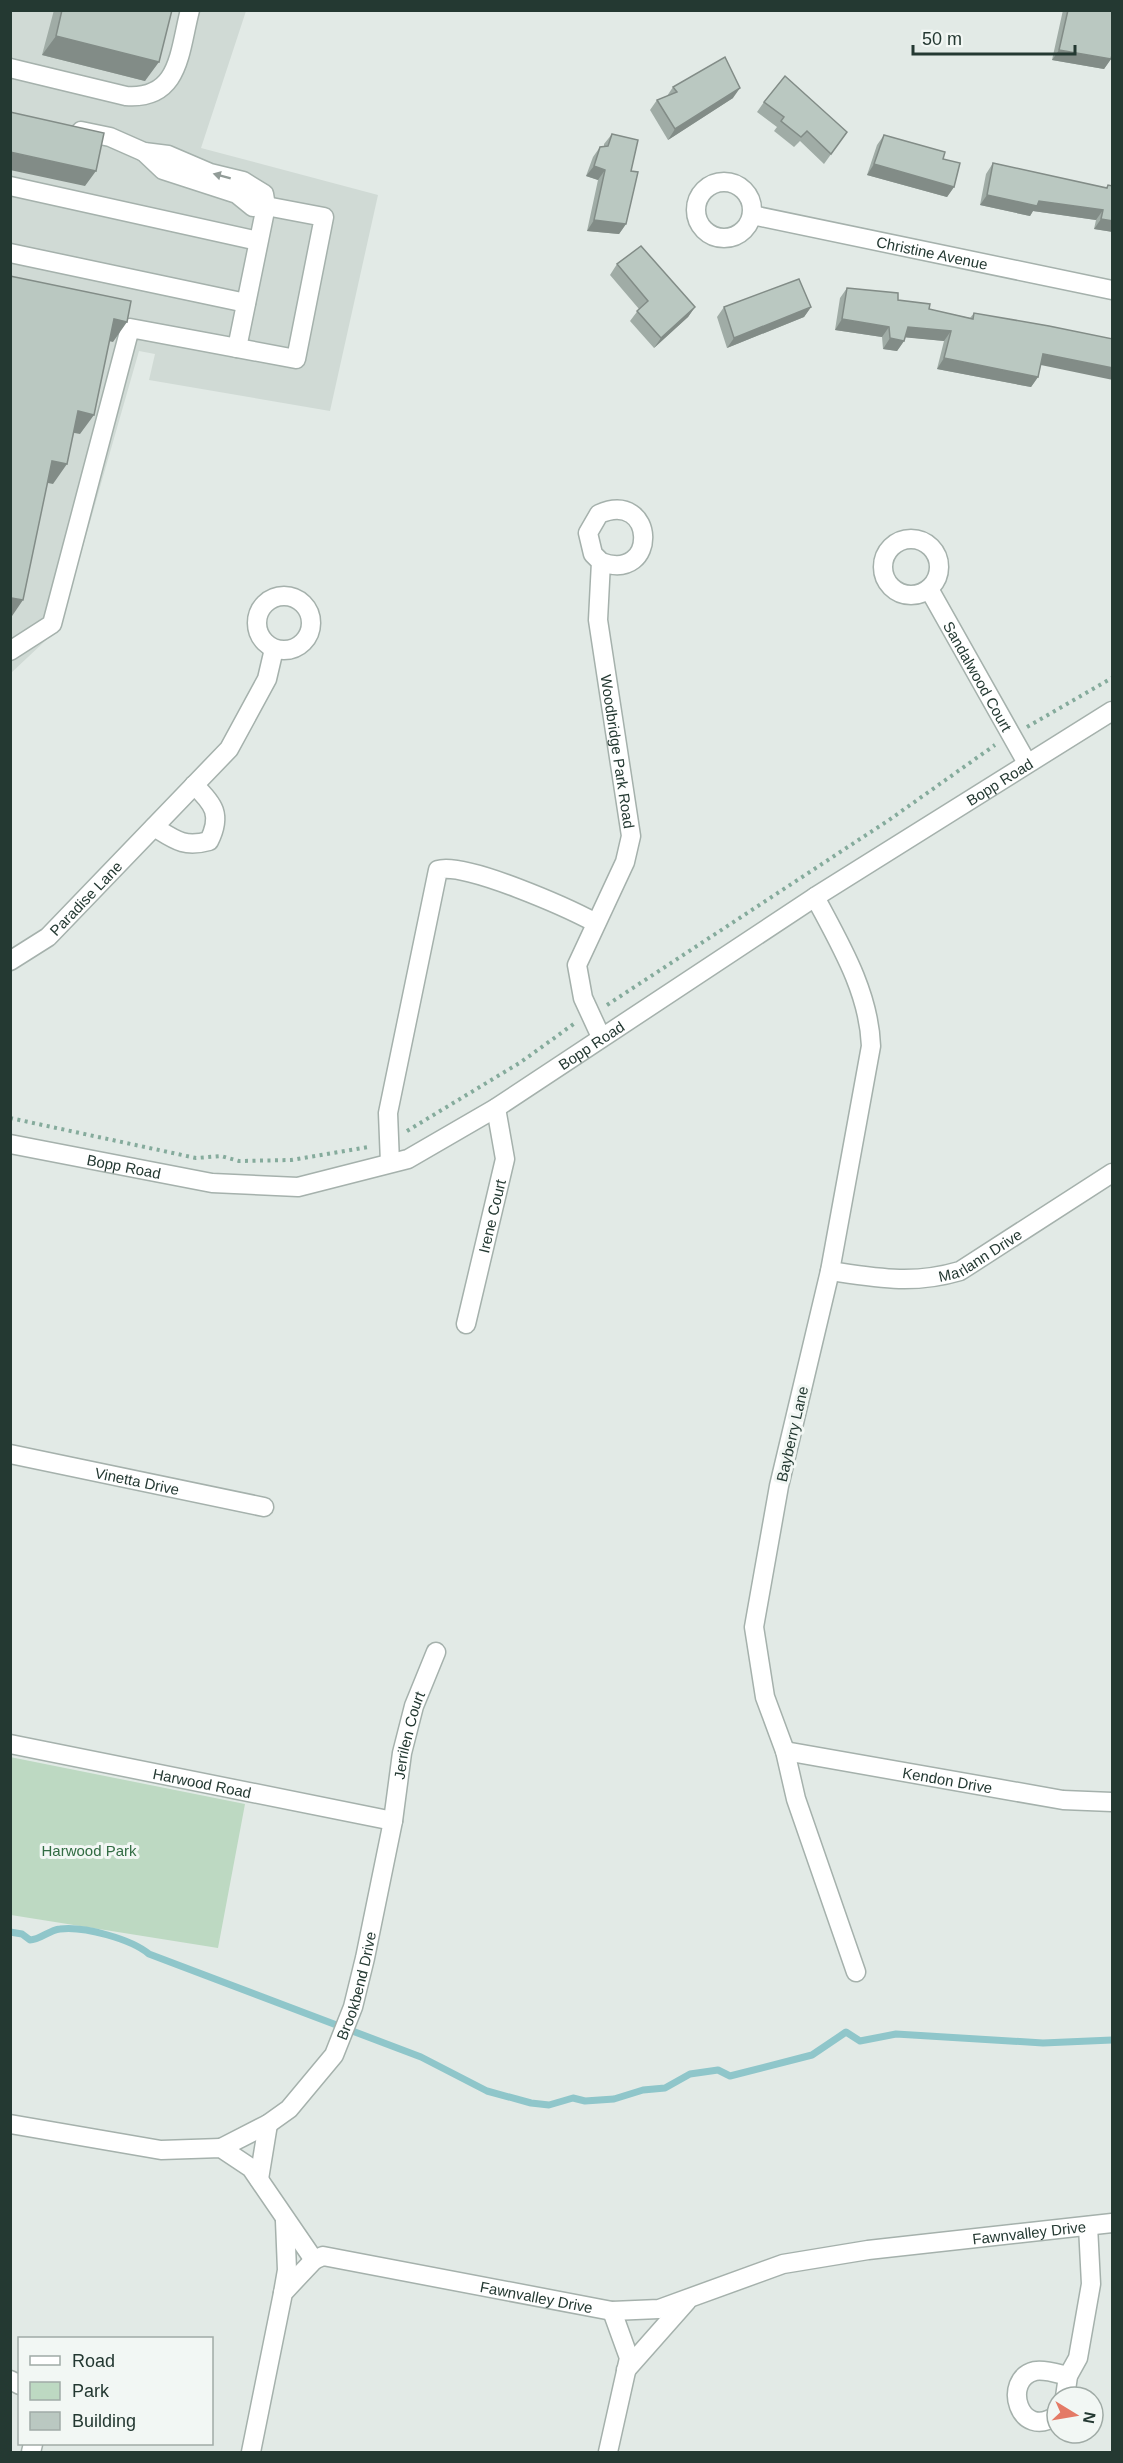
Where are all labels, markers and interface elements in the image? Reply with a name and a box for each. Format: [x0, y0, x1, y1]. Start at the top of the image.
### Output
scale bar [913, 18, 1075, 56]
text: 50 m [922, 29, 962, 49]
one-way arrow [213, 170, 231, 180]
street label: Christine Avenue [875, 233, 989, 272]
street label: Sandalwood Court [940, 618, 1016, 735]
street label: Woodbridge Park Road [598, 673, 638, 830]
street label: Bopp Road [963, 754, 1036, 809]
street label: Paradise Lane [46, 857, 125, 939]
street label: Bopp Road [555, 1017, 627, 1073]
street label: Bopp Road [85, 1151, 162, 1181]
street label: Irene Court [475, 1177, 509, 1254]
street label: Marlann Drive [937, 1225, 1025, 1285]
street label: Bayberry Lane [773, 1385, 811, 1483]
street label: Vinetta Drive [94, 1463, 181, 1498]
street label: Jerrilen Court [390, 1688, 428, 1780]
street label: Kendon Drive [901, 1763, 994, 1796]
street label: Harwood Road [151, 1764, 253, 1801]
park label: Harwood Park [41, 1842, 137, 1859]
street label: Brookbend Drive [332, 1930, 379, 2042]
street label: Fawnvalley Drive [971, 2217, 1087, 2247]
street label: Fawnvalley Drive [479, 2278, 594, 2316]
legend [18, 2337, 213, 2445]
text: Road [72, 2351, 115, 2371]
text: Park [72, 2381, 110, 2401]
north arrow [1045, 2385, 1105, 2445]
text: N [1080, 2410, 1099, 2425]
text: Building [72, 2411, 136, 2431]

